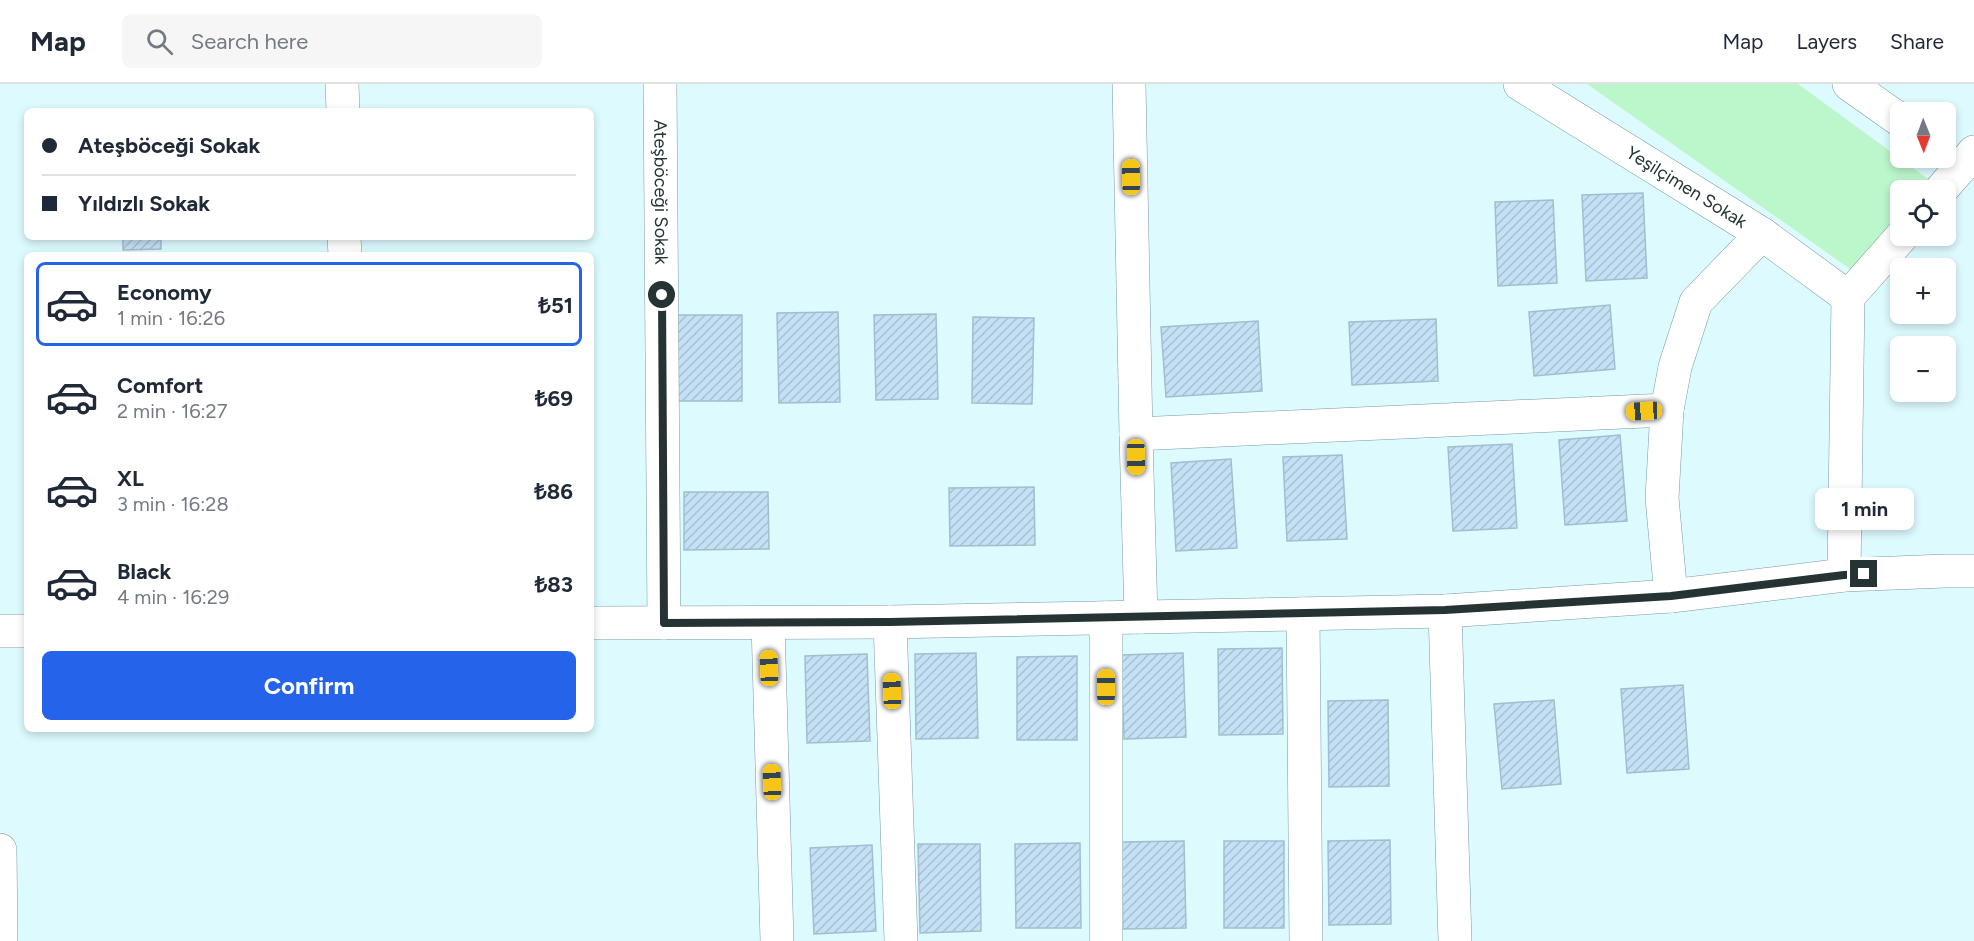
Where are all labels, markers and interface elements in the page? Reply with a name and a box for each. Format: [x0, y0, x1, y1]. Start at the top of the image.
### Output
search box [122, 14, 542, 68]
text: Map [30, 24, 86, 58]
icon: search [143, 25, 176, 58]
text: Search here [191, 28, 308, 55]
text: Map [1723, 29, 1763, 54]
text: Layers [1796, 29, 1857, 54]
text: Share [1890, 29, 1944, 54]
north arrow [1890, 102, 1956, 168]
map controls [1890, 102, 1956, 402]
street label: Ateşböceği Sokak [649, 119, 672, 265]
text: Ateşböceği Sokak [78, 132, 260, 159]
street label: Yeşilçimen Sokak [1622, 142, 1751, 233]
car [1122, 159, 1140, 195]
button: locate [1890, 180, 1956, 246]
text: Yıldızlı Sokak [78, 190, 210, 217]
button: + [1890, 258, 1956, 324]
icon: car [45, 277, 99, 331]
text: Economy [117, 279, 212, 306]
route start [648, 281, 675, 308]
text: ₺51 [538, 292, 573, 319]
text: 1 min · 16:26 [117, 306, 225, 330]
button: − [1890, 336, 1956, 402]
icon: car [45, 370, 99, 424]
text: Comfort [117, 372, 203, 399]
text: ₺69 [535, 385, 573, 412]
text: 2 min · 16:27 [117, 399, 227, 423]
car [1626, 401, 1662, 421]
car [1127, 439, 1145, 475]
icon: car [45, 463, 99, 517]
text: XL [117, 465, 144, 492]
text: ₺86 [534, 478, 573, 505]
callout: 1 min [1814, 487, 1914, 529]
text: 3 min · 16:28 [117, 492, 229, 516]
text: 1 min [1841, 497, 1888, 521]
icon: car [45, 556, 99, 610]
text: Black [117, 558, 171, 585]
route end [1850, 560, 1877, 587]
text: ₺83 [535, 571, 573, 598]
text: 4 min · 16:29 [117, 585, 229, 609]
car [759, 650, 779, 686]
button: Confirm [42, 651, 576, 720]
car [1097, 669, 1115, 705]
car [882, 673, 902, 709]
car [762, 764, 782, 800]

